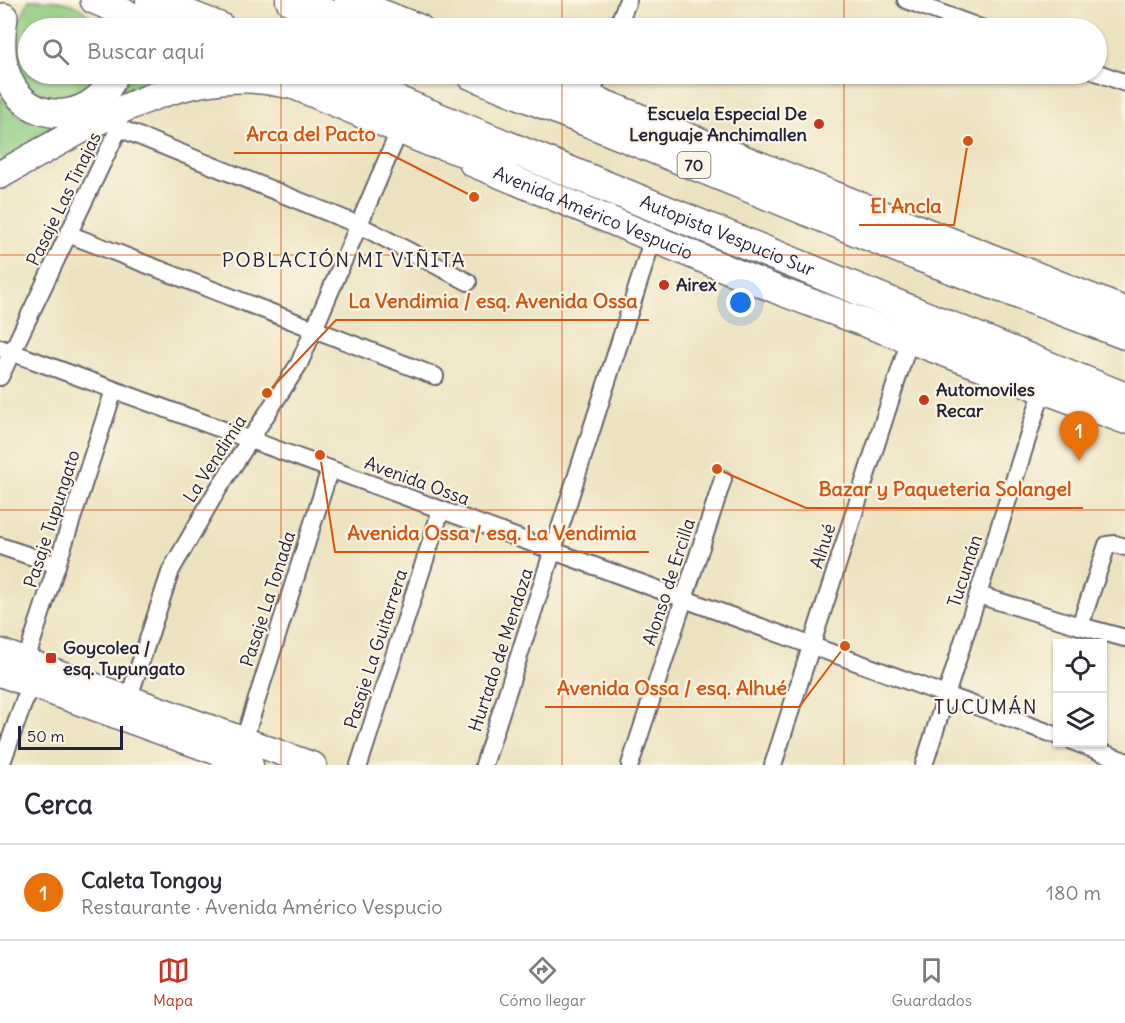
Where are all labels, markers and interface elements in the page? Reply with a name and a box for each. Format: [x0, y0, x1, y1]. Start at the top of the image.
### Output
search box [18, 18, 1107, 84]
icon: search [39, 35, 72, 68]
text: Buscar aquí [87, 37, 204, 65]
place label: Escuela Especial De Lenguaje Anchimallen [629, 102, 808, 146]
callout: Arca del Pacto [234, 115, 388, 153]
marker: Escuela Especial De Lenguaje Anchimallen [812, 117, 826, 131]
text: Arca del Pacto [246, 121, 376, 146]
street label: Pasaje Las Tinajas [21, 128, 106, 270]
road number: 70 [678, 152, 710, 178]
street label: Avenida Américo Vespucio [490, 161, 696, 264]
callout: El Ancla [859, 187, 954, 225]
street label: Autopista Vespucio Sur [637, 190, 819, 281]
text: El Ancla [870, 193, 942, 218]
district label: POBLACIÓN MI VIÑITA [222, 247, 466, 272]
place label: Airex [676, 273, 717, 296]
marker: Airex [657, 278, 671, 292]
callout: La Vendimia / esq. Avenida Ossa [336, 282, 649, 320]
text: La Vendimia / esq. Avenida Ossa [348, 288, 638, 313]
your location [726, 288, 755, 317]
place label: Automoviles Recar [936, 378, 1035, 422]
marker: Automoviles Recar [917, 393, 931, 407]
street label: La Vendimia [178, 411, 251, 507]
pin: 1 [1060, 412, 1098, 461]
street label: Pasaje Tupungato [18, 447, 85, 591]
street label: Avenida Ossa [362, 451, 473, 510]
callout: Bazar y Paqueteria Solangel [806, 470, 1083, 508]
text: Bazar y Paqueteria Solangel [818, 476, 1072, 501]
callout: Avenida Ossa / esq. La Vendimia [335, 514, 649, 552]
street label: Alonso de Ercilla [637, 515, 700, 648]
text: Avenida Ossa / esq. La Vendimia [347, 520, 637, 545]
street label: Alhué [804, 520, 841, 571]
street label: Pasaje La Tonada [235, 528, 300, 670]
street label: Tucumán [942, 532, 987, 610]
street label: Hurtado de Mendoza [463, 565, 538, 734]
street label: Pasaje La Guitarrera [339, 566, 412, 732]
place label: Goycolea / esq. Tupungato [63, 636, 185, 680]
map controls [1053, 639, 1107, 747]
button: locate [1053, 639, 1107, 693]
marker: Goycolea / esq. Tupungato [44, 651, 58, 665]
callout: Avenida Ossa / esq. Alhué [545, 669, 799, 707]
text: Avenida Ossa / esq. Alhué [557, 675, 787, 700]
button: layers [1053, 693, 1107, 747]
district label: TUCUMÁN [934, 694, 1038, 719]
scale bar [18, 723, 123, 750]
text: 50 m [27, 726, 65, 746]
text: Cerca [24, 788, 93, 821]
text: Caleta Tongoy [81, 866, 222, 894]
text: 1 [40, 880, 47, 905]
text: 180 m [1046, 880, 1101, 905]
text: Restaurante · Avenida Américo Vespucio [81, 894, 442, 919]
tab: Mapa [153, 954, 193, 1010]
tab: Cómo llegar [499, 954, 586, 1010]
tab: Guardados [892, 954, 972, 1010]

